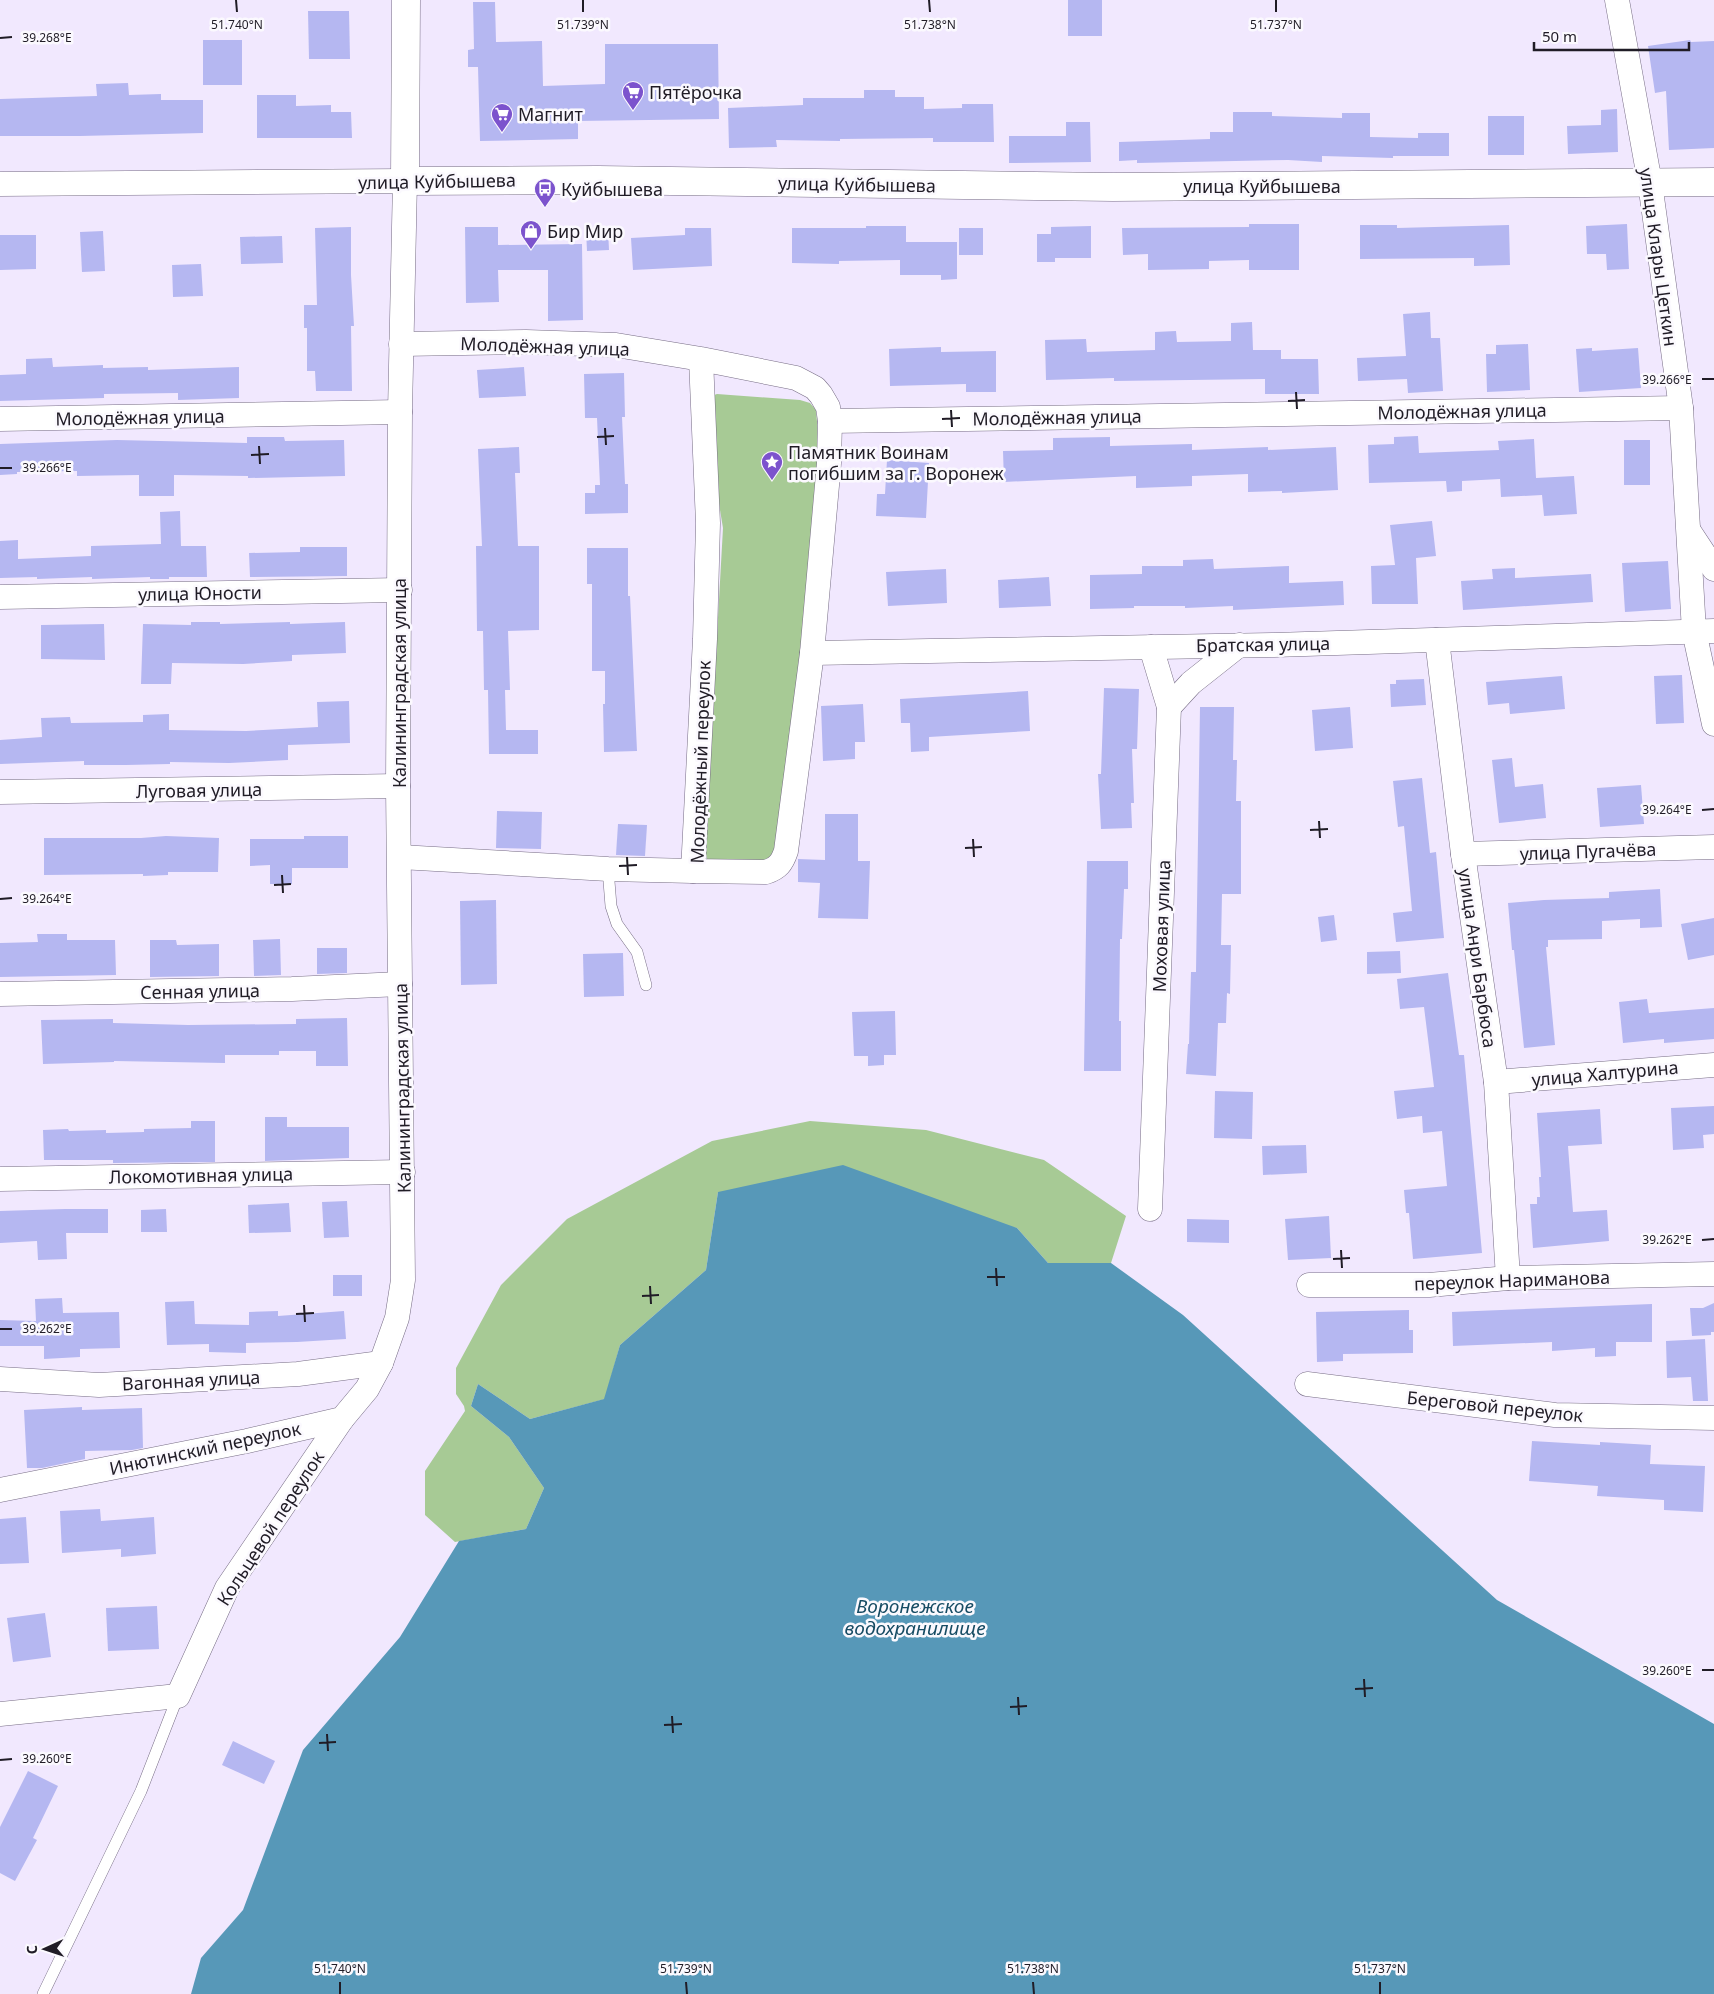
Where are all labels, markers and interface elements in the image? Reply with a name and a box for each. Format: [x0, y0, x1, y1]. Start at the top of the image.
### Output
text: 51.740°N [211, 16, 263, 33]
text: 51.739°N [557, 16, 609, 33]
text: 51.738°N [904, 16, 956, 33]
text: 51.737°N [1250, 16, 1302, 33]
scale bar [1534, 20, 1689, 52]
text: 50 m [1542, 26, 1577, 46]
text: 39.268°E [22, 29, 72, 46]
supermarket icon: Пятёрочка [621, 80, 645, 111]
place label: Пятёрочка [649, 80, 742, 104]
supermarket icon: Магнит [490, 102, 514, 133]
place label: Магнит [518, 102, 583, 126]
street label: улица Клары Цеткин [1635, 166, 1683, 348]
street label: улица Куйбышева [358, 168, 516, 194]
street label: улица Куйбышева [778, 171, 936, 197]
street label: улица Куйбышева [1183, 174, 1341, 198]
bus stop icon: Куйбышева [533, 177, 557, 208]
place label: Куйбышева [561, 177, 663, 201]
shop icon: Бир Мир [519, 219, 543, 250]
place label: Бир Мир [547, 219, 623, 243]
street label: Молодёжная улица [460, 331, 630, 361]
text: 39.266°E [1642, 371, 1692, 388]
street label: Молодёжная улица [1377, 398, 1547, 424]
street label: Молодёжная улица [55, 404, 225, 430]
street label: Молодёжная улица [972, 404, 1142, 430]
place label: Памятник Воинам погибшим за г. Воронеж [788, 440, 1004, 485]
place icon: Памятник Воинам погибшим за г. Воронеж [760, 450, 784, 481]
text: 39.266°E [22, 459, 72, 476]
street label: Калининградская улица [387, 578, 411, 788]
street label: улица Юности [138, 580, 262, 606]
street label: Братская улица [1196, 631, 1330, 657]
street label: Молодёжный переулок [684, 660, 716, 864]
street label: Луговая улица [136, 777, 262, 803]
text: 39.264°E [1642, 801, 1692, 818]
street label: улица Пугачёва [1519, 837, 1657, 865]
street label: Моховая улица [1147, 859, 1175, 993]
street label: улица Анри Барбюса [1454, 867, 1502, 1049]
text: 39.264°E [22, 890, 72, 907]
street label: Сенная улица [140, 978, 260, 1004]
street label: Калининградская улица [388, 983, 416, 1193]
street label: улица Халтурина [1531, 1055, 1679, 1091]
street label: Локомотивная улица [109, 1161, 293, 1189]
text: 39.262°E [1642, 1231, 1692, 1248]
street label: переулок Нариманова [1414, 1265, 1610, 1295]
text: 39.262°E [22, 1320, 72, 1337]
street label: Вагонная улица [121, 1364, 261, 1396]
street label: Береговой переулок [1406, 1385, 1585, 1427]
street label: Инютинский переулок [107, 1416, 303, 1480]
street label: Кольцевой переулок [211, 1446, 329, 1610]
water label: Воронежское водохранилище [844, 1593, 986, 1641]
text: 39.260°E [1642, 1662, 1692, 1679]
text: 39.260°E [22, 1750, 72, 1767]
north arrow [20, 1924, 70, 1974]
text: С [22, 1945, 41, 1955]
text: 51.740°N [314, 1960, 366, 1977]
text: 51.739°N [660, 1960, 712, 1977]
text: 51.738°N [1007, 1960, 1059, 1977]
text: 51.737°N [1354, 1960, 1406, 1977]

